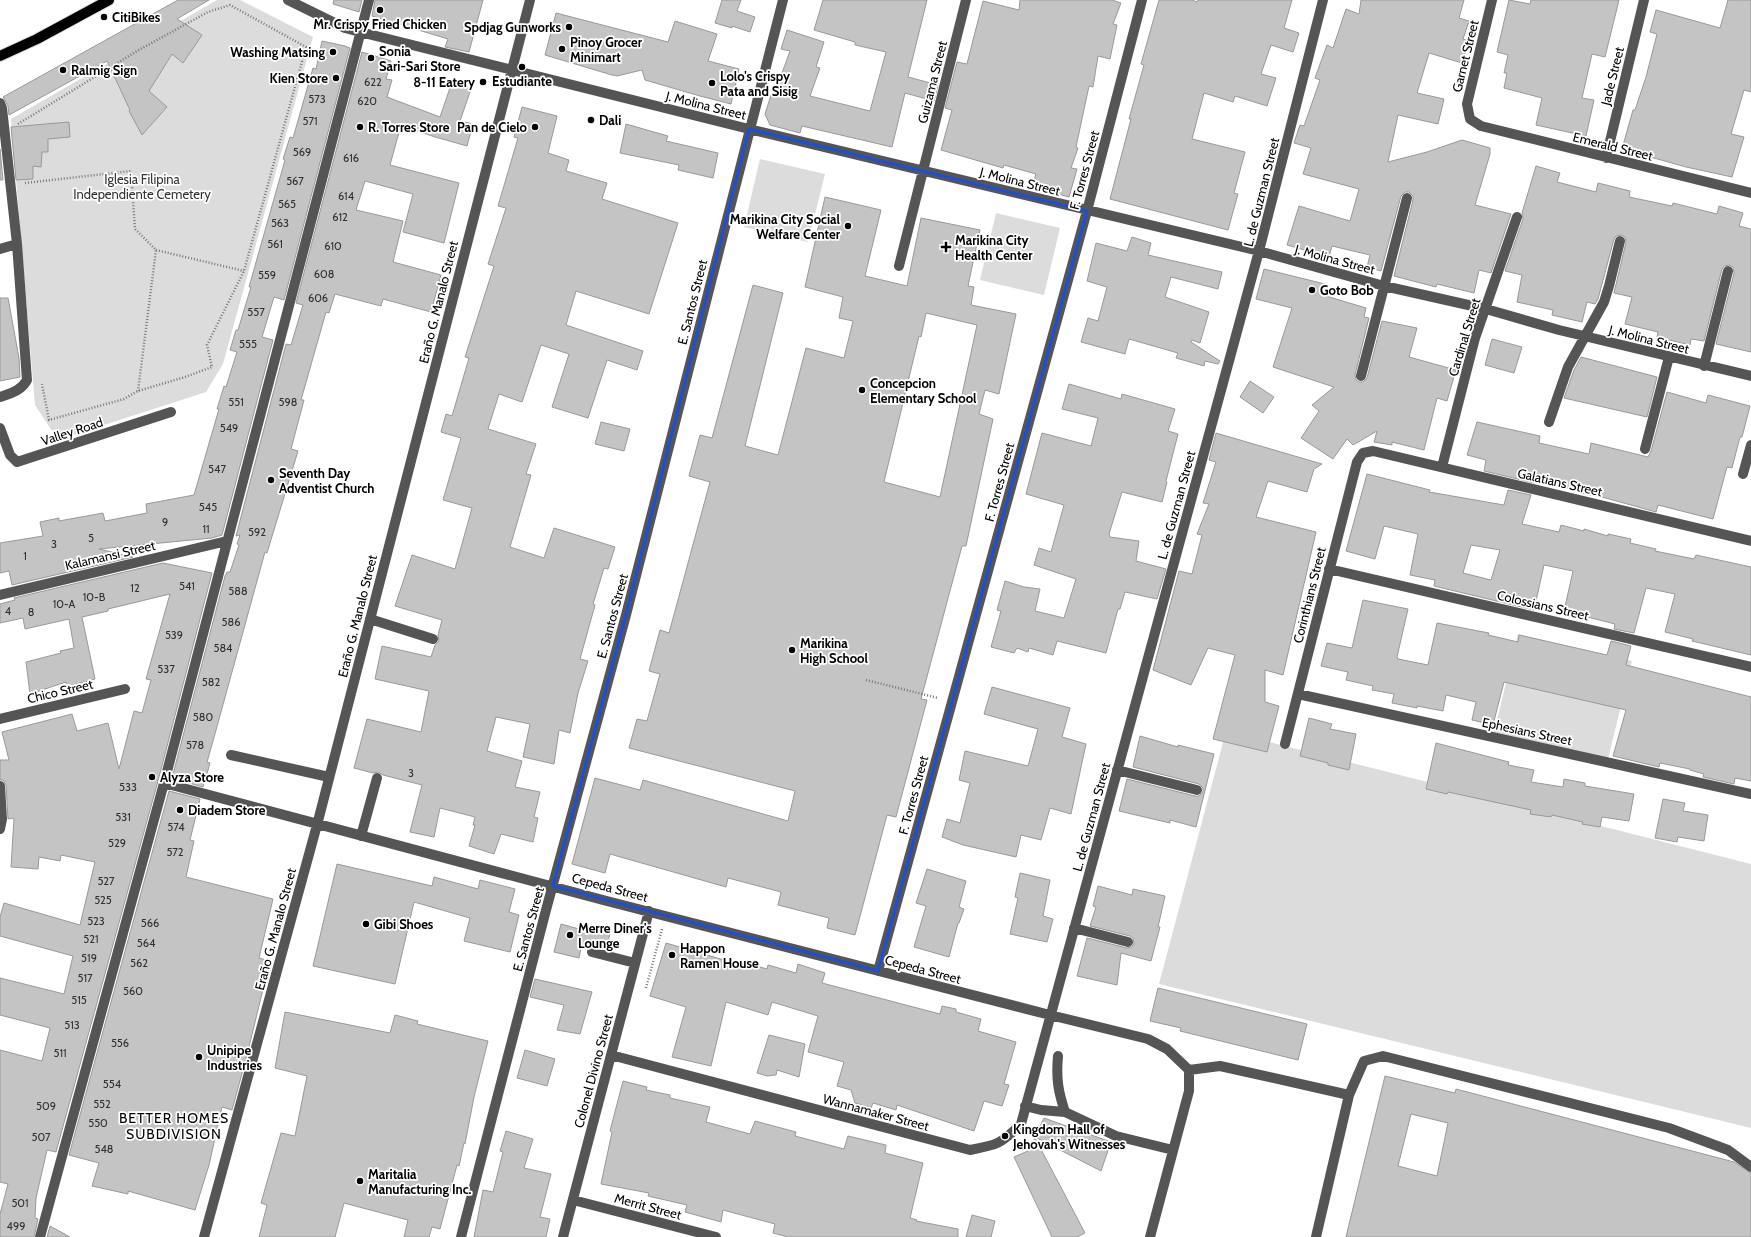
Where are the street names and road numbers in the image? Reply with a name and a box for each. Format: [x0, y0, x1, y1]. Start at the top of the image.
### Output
street label: Garnet Street [1448, 18, 1482, 94]
street label: Guizama Street [914, 38, 950, 125]
street label: Jade Street [1597, 45, 1627, 108]
street label: J. Molina Street [663, 87, 748, 123]
street label: F. Torres Street [1066, 128, 1102, 211]
street label: Emerald Street [1571, 128, 1655, 164]
street label: L. de Guzman Street [1240, 135, 1282, 248]
street label: J. Molina Street [977, 163, 1062, 199]
street label: Eraño G. Manalo Street [415, 238, 461, 365]
street label: J. Molina Street [1292, 240, 1377, 278]
street label: E. Santos Street [674, 257, 710, 346]
street label: Cardinal Street [1444, 295, 1484, 378]
street label: J. Molina Street [1606, 321, 1691, 357]
street label: Valley Road [39, 414, 105, 448]
street label: F. Torres Street [981, 440, 1017, 523]
street label: L. de Guzman Street [1154, 448, 1198, 561]
street label: Galatians Street [1516, 464, 1605, 500]
street label: Kalamansi Street [63, 537, 157, 573]
street label: Corinthians Street [1289, 545, 1329, 645]
street label: Eraño G. Manalo Street [334, 552, 380, 679]
street label: E. Santos Street [593, 571, 631, 660]
street label: Colossians Street [1495, 587, 1591, 623]
street label: Chico Street [26, 676, 95, 706]
street label: Ephesians Street [1481, 714, 1574, 748]
street label: F. Torres Street [895, 753, 931, 836]
street label: L. de Guzman Street [1069, 760, 1113, 873]
street label: Eraño G. Manalo Street [251, 866, 299, 992]
street label: Cepeda Street [570, 869, 650, 905]
street label: E. Santos Street [509, 884, 547, 973]
street label: Cepeda Street [883, 951, 963, 987]
street label: Colonel Divino Street [570, 1012, 616, 1130]
street label: Wannamaker Street [821, 1090, 931, 1134]
street label: Merrit Street [613, 1189, 684, 1223]

